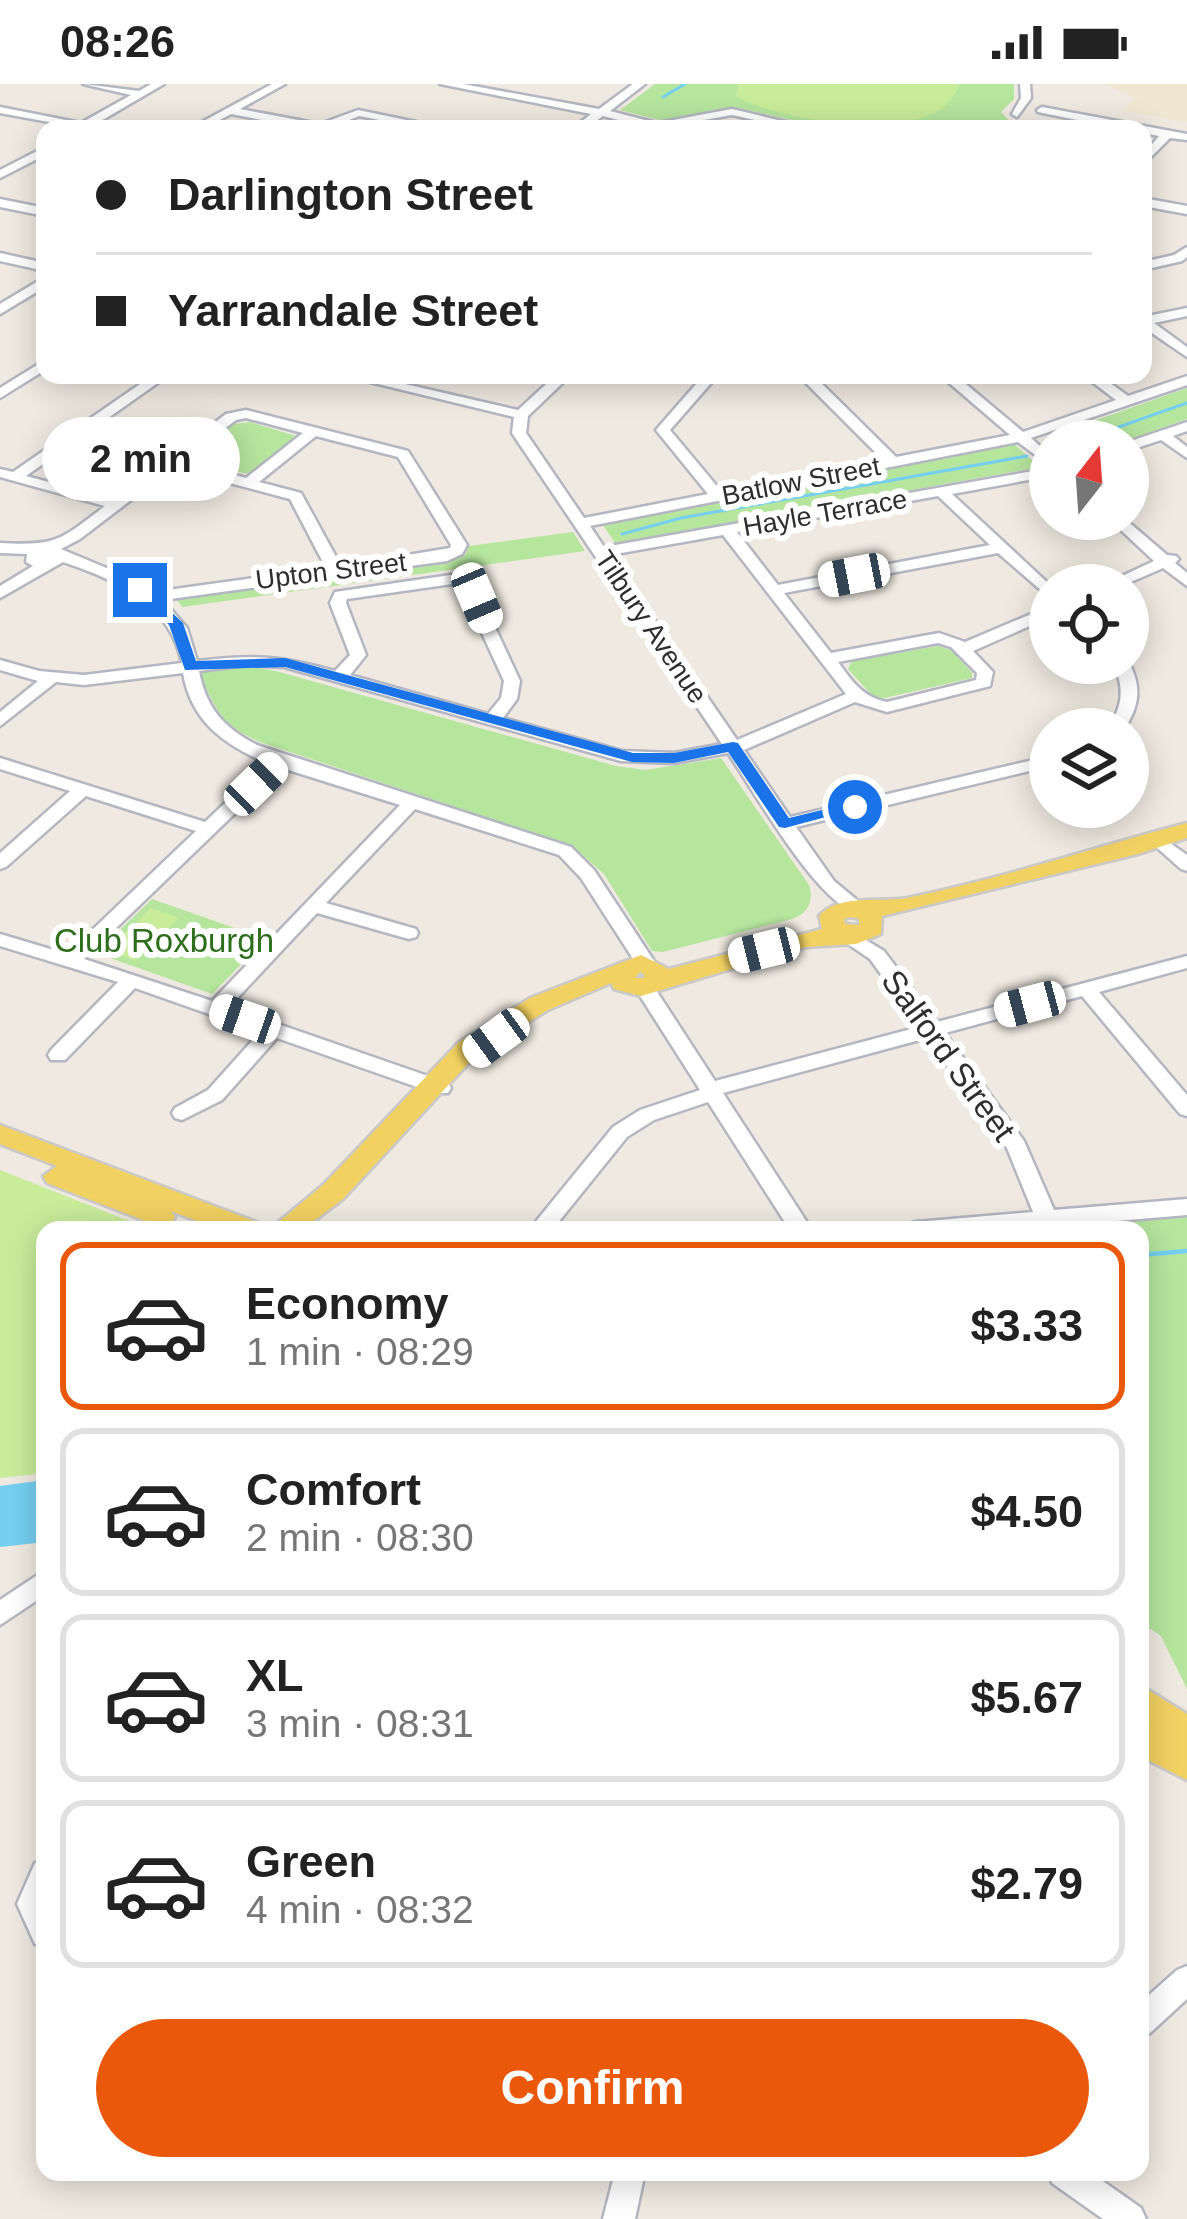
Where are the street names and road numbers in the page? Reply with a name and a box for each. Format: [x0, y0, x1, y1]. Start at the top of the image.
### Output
street label: Batlow Street [719, 451, 883, 511]
street label: Hayle Terrace [741, 484, 909, 542]
street label: Tilbury Avenue [589, 545, 713, 709]
street label: Upton Street [254, 547, 409, 595]
street label: Salford Street [874, 963, 1023, 1148]

